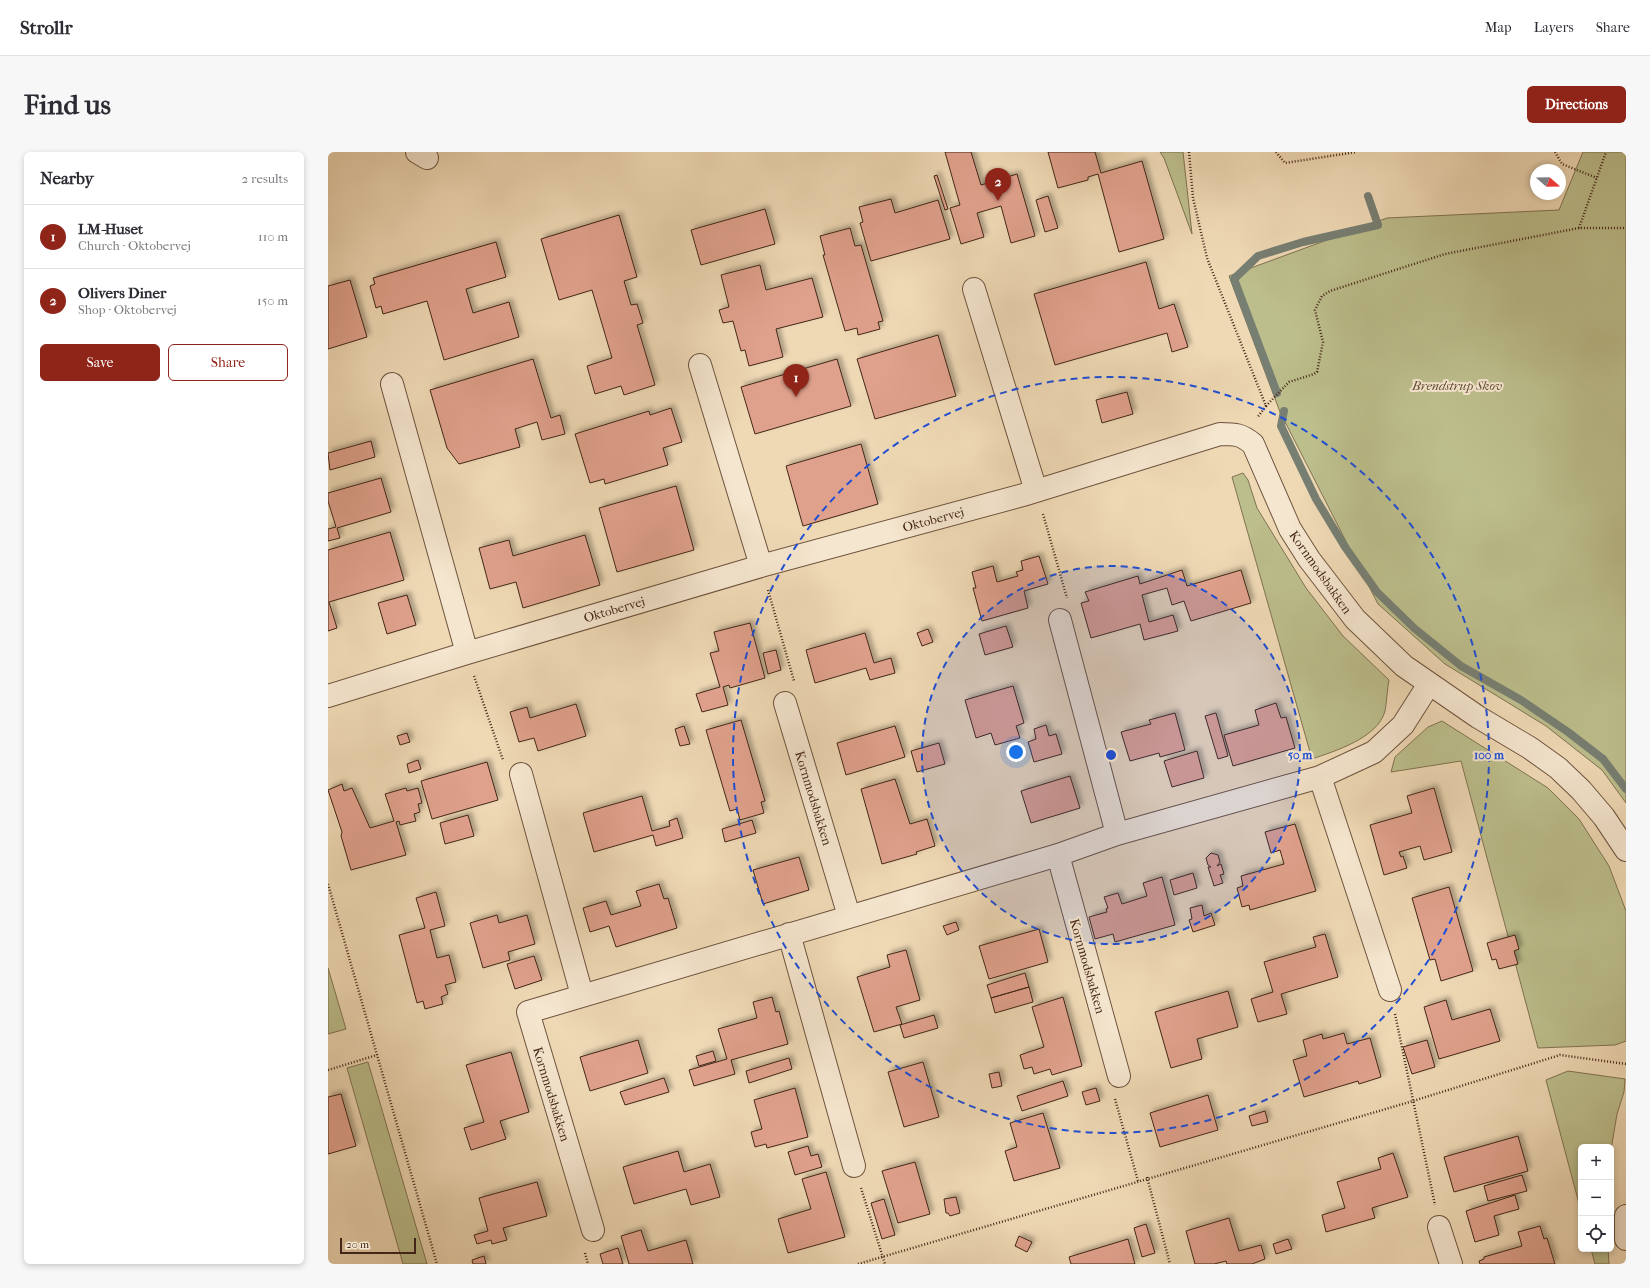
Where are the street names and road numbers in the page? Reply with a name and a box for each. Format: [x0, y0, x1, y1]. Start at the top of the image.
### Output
street label: Oktobervej [901, 504, 965, 535]
street label: Kornmodsbakken [1286, 528, 1355, 617]
street label: Oktobervej [582, 594, 646, 625]
street label: Kornmodsbakken [792, 749, 835, 848]
street label: Kornmodsbakken [1067, 917, 1108, 1016]
street label: Kornmodsbakken [530, 1045, 573, 1144]

